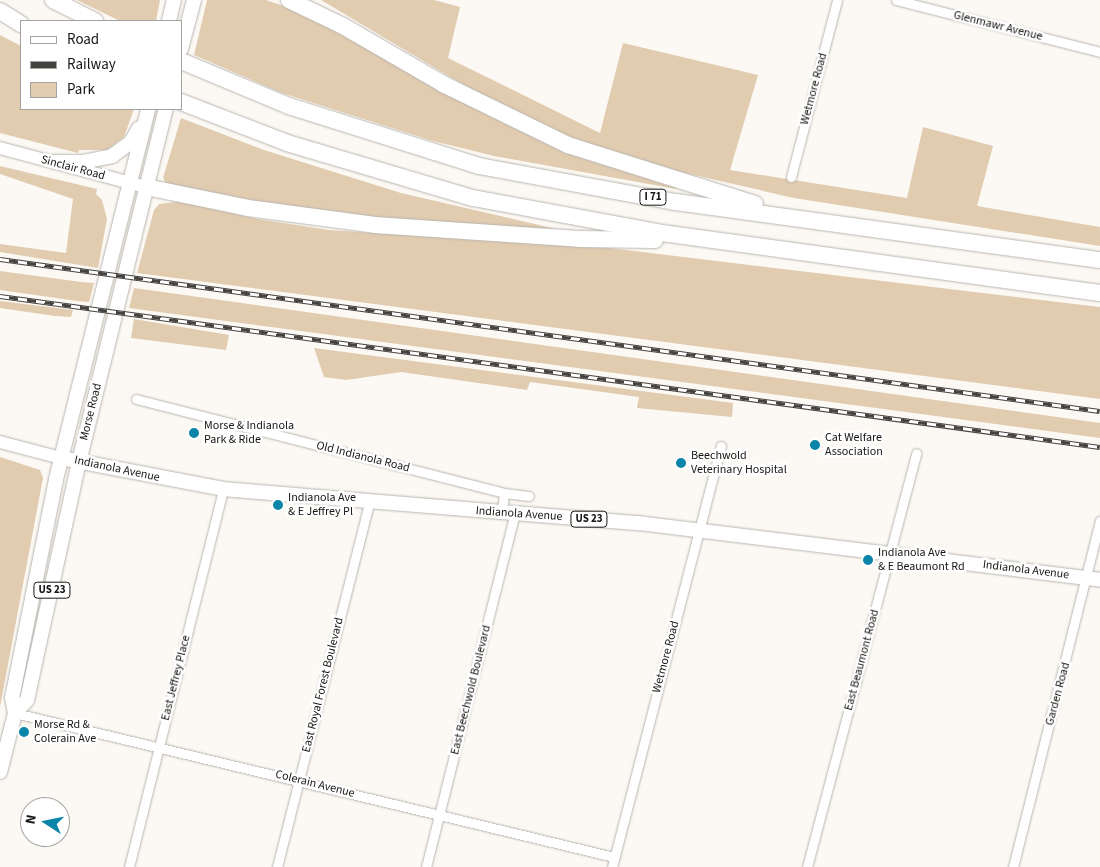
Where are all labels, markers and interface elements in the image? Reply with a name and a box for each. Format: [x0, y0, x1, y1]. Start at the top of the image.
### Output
street label: Glenmawr Avenue [952, 8, 1044, 44]
legend [20, 20, 182, 110]
text: Road [67, 29, 99, 50]
street label: Wetmore Road [797, 51, 831, 127]
text: Railway [67, 54, 116, 75]
text: Park [67, 79, 95, 100]
street label: Sinclair Road [39, 153, 107, 183]
road number: I 71 [639, 188, 667, 206]
street label: Morse Road [77, 382, 105, 442]
place label: Morse & Indianola Park & Ride [204, 419, 294, 447]
marker: Morse & Indianola Park & Ride [188, 427, 200, 439]
place label: Cat Welfare Association [825, 431, 883, 459]
street label: Old Indianola Road [315, 438, 411, 476]
marker: Cat Welfare Association [809, 439, 821, 451]
place label: Beechwold Veterinary Hospital [691, 449, 787, 477]
street label: Indianola Avenue [73, 453, 161, 485]
marker: Beechwold Veterinary Hospital [675, 457, 687, 469]
place label: Indianola Ave & E Jeffrey Pl [288, 491, 356, 519]
marker: Indianola Ave & E Jeffrey Pl [272, 499, 284, 511]
street label: Indianola Avenue [475, 504, 563, 524]
road number: US 23 [570, 510, 608, 528]
place label: Indianola Ave & E Beaumont Rd [878, 546, 965, 574]
marker: Indianola Ave & E Beaumont Rd [862, 554, 874, 566]
street label: Indianola Avenue [982, 558, 1070, 582]
road number: US 23 [33, 582, 71, 598]
street label: East Beaumont Road [842, 608, 882, 712]
street label: East Royal Forest Boulevard [299, 616, 347, 754]
street label: Wetmore Road [649, 619, 683, 695]
street label: East Beechwold Boulevard [448, 624, 494, 756]
street label: East Jeffrey Place [158, 634, 194, 722]
street label: Garden Road [1043, 661, 1073, 727]
place label: Morse Rd & Colerain Ave [34, 718, 96, 746]
marker: Morse Rd & Colerain Ave [18, 726, 30, 738]
street label: Colerain Avenue [274, 767, 356, 801]
north arrow [20, 797, 70, 847]
text: N [21, 813, 42, 826]

